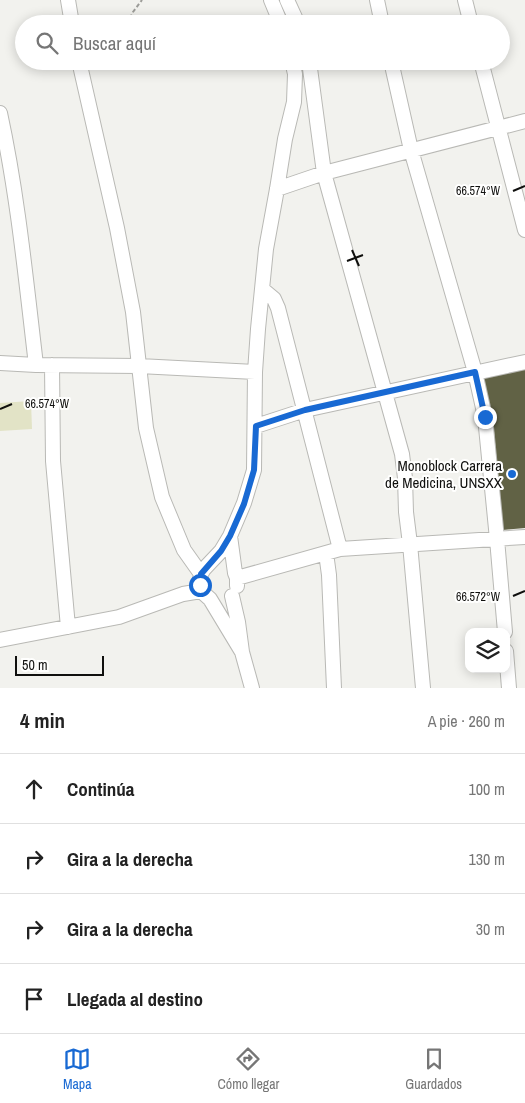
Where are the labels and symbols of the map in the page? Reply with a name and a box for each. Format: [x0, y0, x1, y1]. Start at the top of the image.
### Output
text: 66.574°W [456, 183, 501, 199]
text: 66.574°W [25, 396, 70, 412]
route end [474, 406, 497, 429]
place label: Monoblock Carrera de Medicina, UNSXX [385, 455, 503, 493]
marker: Monoblock Carrera de Medicina, UNSXX [506, 468, 518, 480]
route start [189, 574, 212, 597]
text: 66.572°W [456, 589, 501, 605]
scale bar [15, 653, 104, 676]

